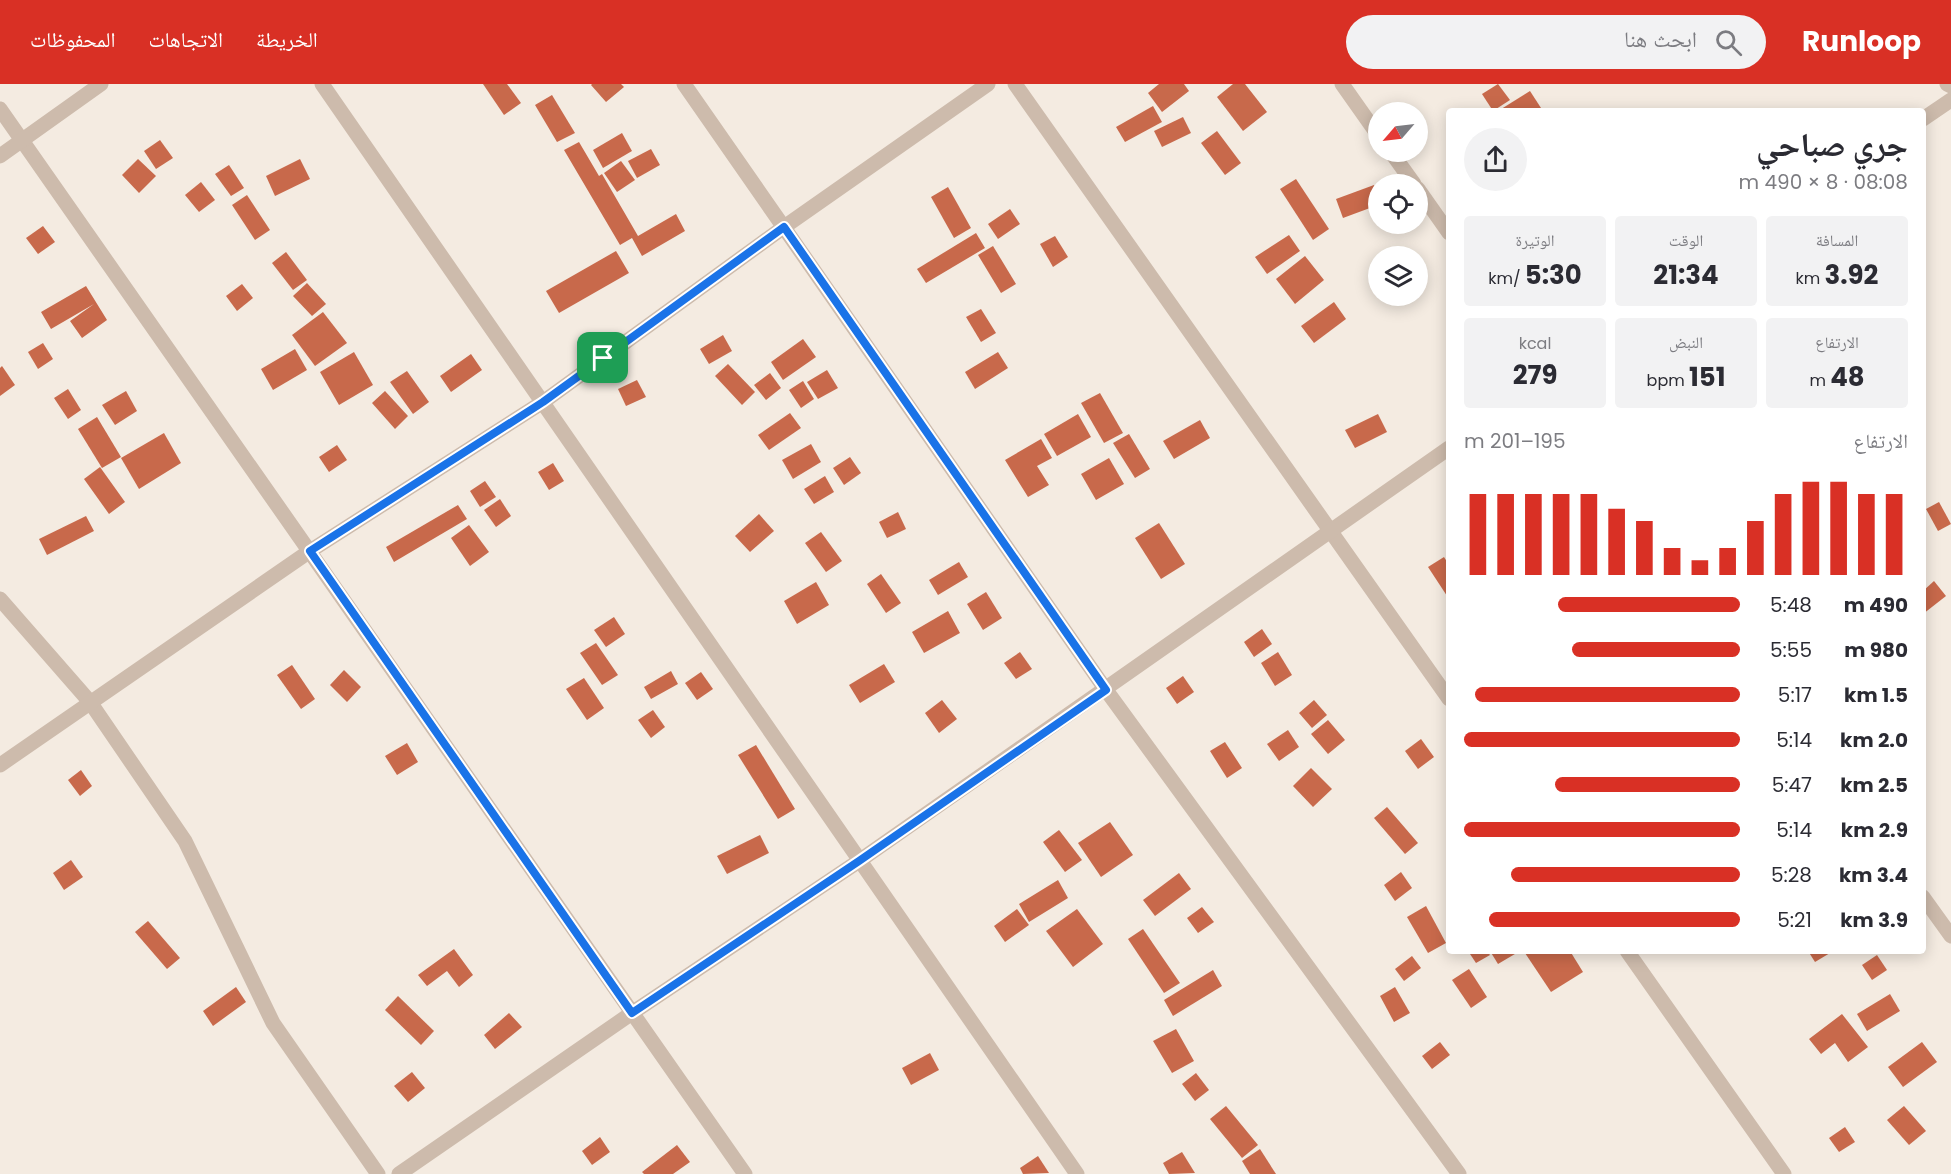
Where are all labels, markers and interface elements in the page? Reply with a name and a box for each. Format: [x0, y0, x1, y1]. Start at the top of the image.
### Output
search box [1346, 15, 1766, 69]
text: Runloop [1802, 22, 1921, 61]
text: ابحث هنا [1624, 24, 1697, 55]
text: المحفوظات [30, 25, 115, 54]
text: الاتجاهات [148, 25, 223, 54]
text: الخريطة [256, 25, 318, 54]
icon: search [1712, 26, 1745, 59]
north arrow [1368, 102, 1428, 162]
map controls [1368, 102, 1428, 306]
text: جري صباحي [1756, 121, 1908, 168]
button: share [1464, 128, 1527, 191]
text: 08:08 · 8 × 490 m [1739, 168, 1908, 196]
button: locate [1368, 174, 1428, 234]
text: الوتيرة [1516, 229, 1554, 252]
text: الوقت [1669, 229, 1703, 252]
text: المسافة [1816, 229, 1858, 252]
button: layers [1368, 246, 1428, 306]
text: 5:30 [1525, 257, 1582, 293]
text: 21:34 [1653, 257, 1719, 293]
text: 3.92 [1825, 257, 1878, 293]
text: /km [1488, 267, 1525, 290]
text: km [1796, 267, 1825, 290]
text: النبض [1669, 331, 1703, 354]
text: الارتفاع [1815, 331, 1859, 354]
pin [577, 332, 628, 383]
text: kcal [1519, 332, 1551, 355]
icon: arrive [586, 341, 619, 374]
text: 279 [1513, 357, 1557, 393]
text: 151 [1689, 359, 1725, 395]
text: 48 [1830, 359, 1865, 395]
text: bpm [1647, 369, 1689, 392]
text: m [1809, 369, 1830, 392]
text: 195–201 m [1464, 427, 1566, 455]
text: الارتفاع [1853, 427, 1908, 455]
text: 5:48 [1770, 591, 1812, 619]
text: 490 m [1844, 591, 1908, 619]
text: 5:55 [1770, 636, 1812, 664]
text: 980 m [1844, 636, 1908, 664]
text: 5:17 [1778, 681, 1812, 709]
text: 1.5 km [1844, 681, 1908, 709]
text: 5:14 [1776, 726, 1812, 754]
text: 2.0 km [1840, 726, 1908, 754]
text: 5:47 [1772, 771, 1812, 799]
text: 2.5 km [1840, 771, 1908, 799]
text: 5:14 [1776, 816, 1812, 844]
text: 2.9 km [1841, 816, 1908, 844]
text: 5:28 [1771, 861, 1812, 889]
text: 3.4 km [1839, 861, 1908, 889]
text: 5:21 [1777, 906, 1812, 934]
text: 3.9 km [1840, 906, 1908, 934]

